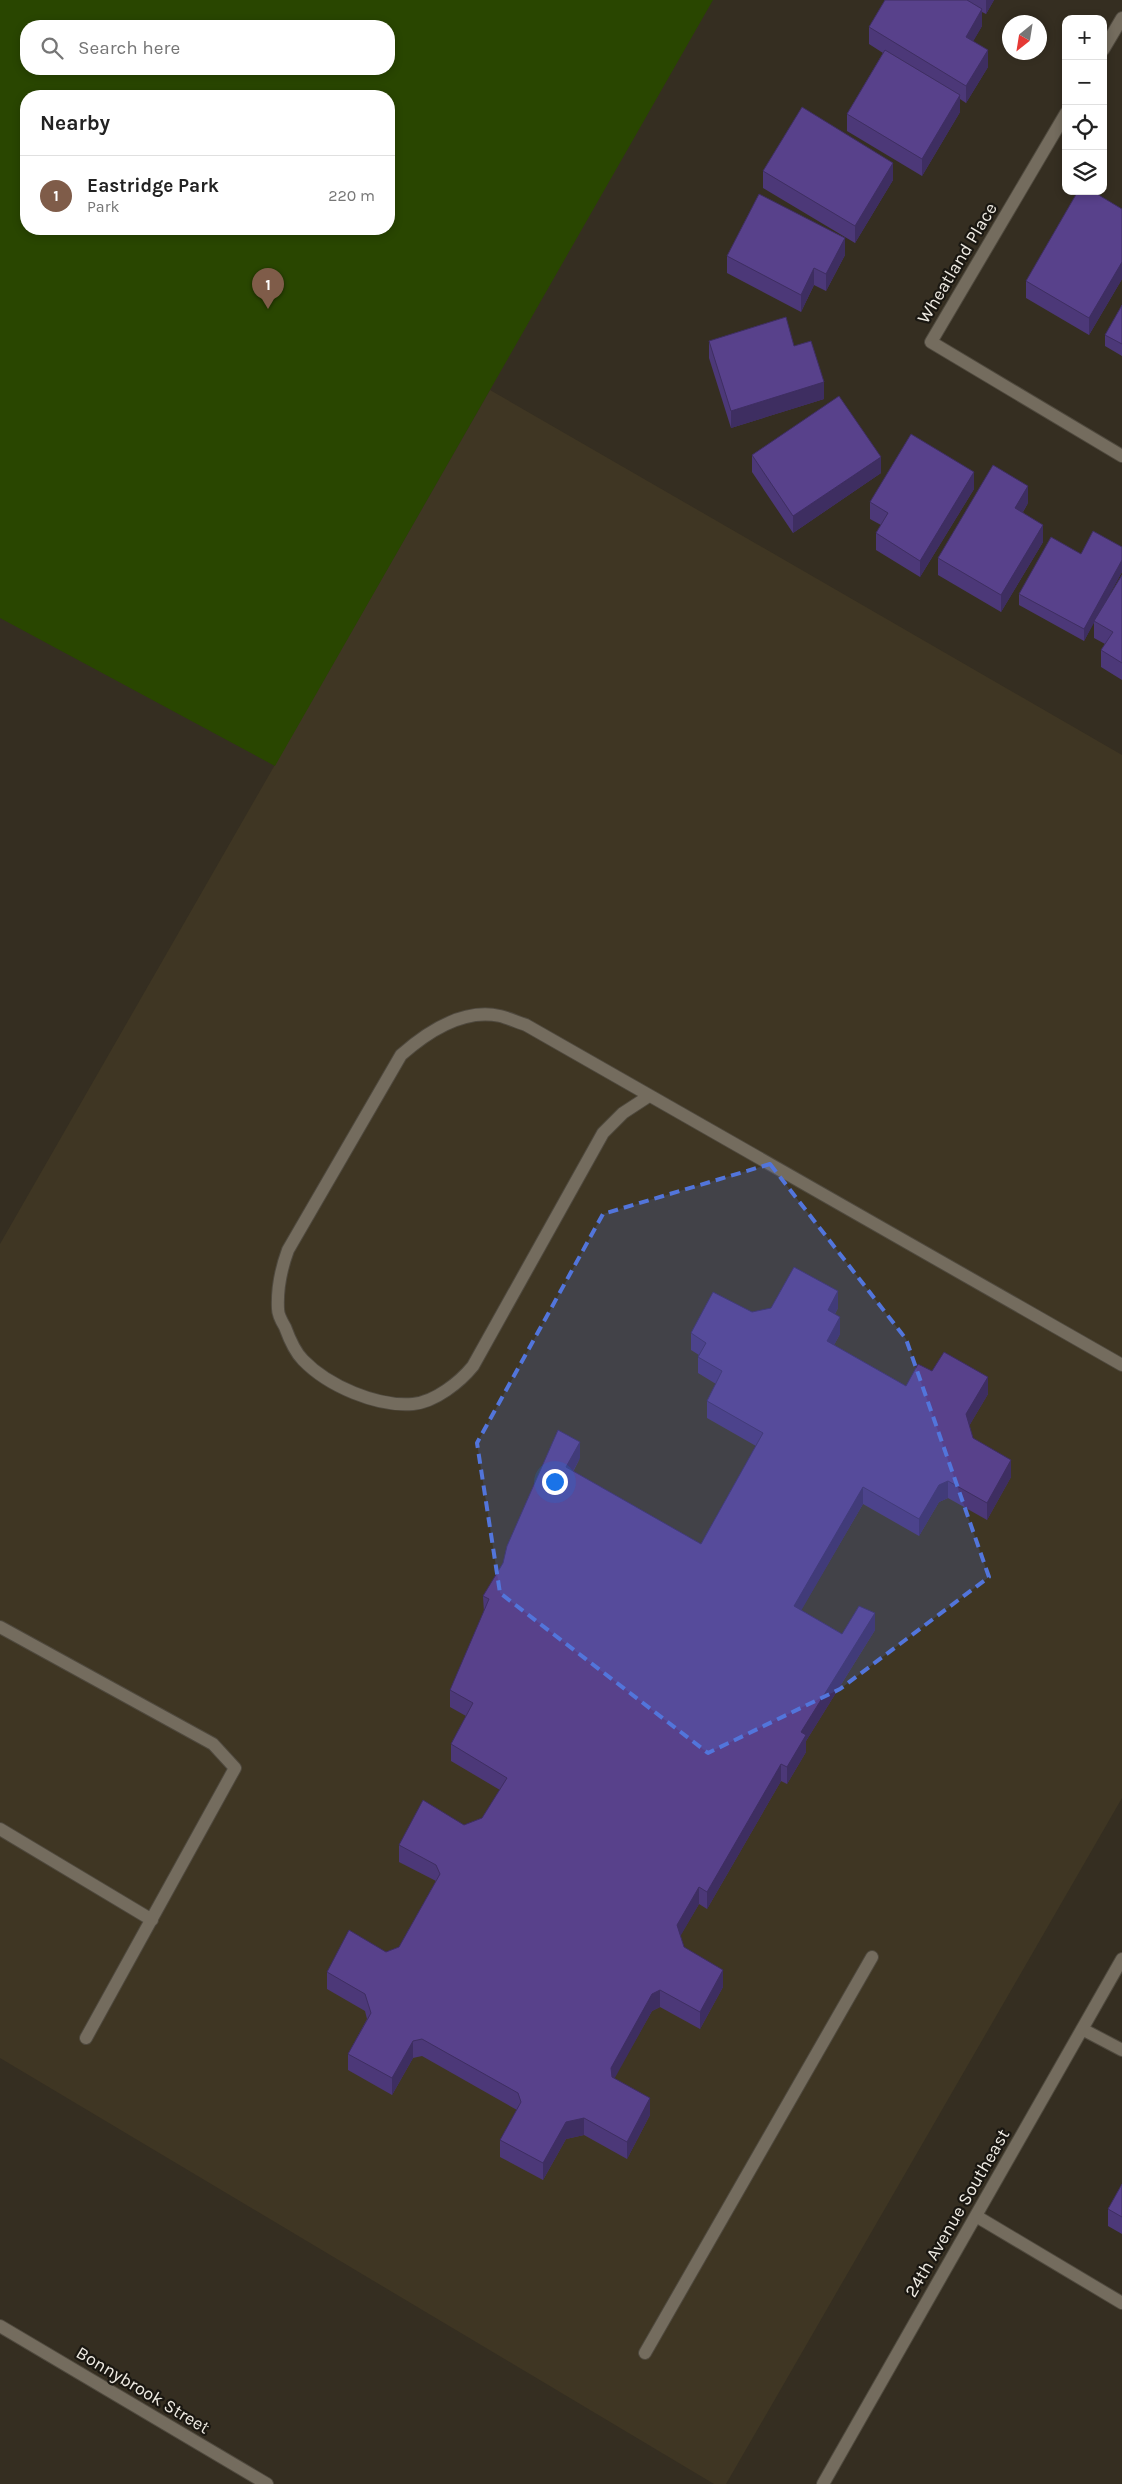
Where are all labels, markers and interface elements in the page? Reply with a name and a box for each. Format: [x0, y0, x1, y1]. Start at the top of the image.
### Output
north arrow [1002, 15, 1047, 60]
map controls [1062, 15, 1107, 195]
button: + [1062, 15, 1107, 60]
search box [20, 20, 395, 75]
icon: search [38, 34, 66, 62]
text: Search here [78, 37, 180, 59]
button: − [1062, 60, 1107, 105]
button: locate [1062, 105, 1107, 150]
text: Nearby [40, 111, 110, 135]
button: layers [1062, 150, 1107, 195]
text: Eastridge Park [87, 175, 219, 197]
text: 1 [53, 186, 59, 205]
text: 220 m [328, 186, 375, 205]
text: Park [87, 197, 119, 216]
street label: Wheatland Place [912, 199, 1002, 327]
pin: 1 [252, 268, 284, 309]
your location [542, 1469, 568, 1495]
street label: 24th Avenue Southeast [900, 2125, 1014, 2301]
street label: Bonnybrook Street [72, 2341, 214, 2439]

